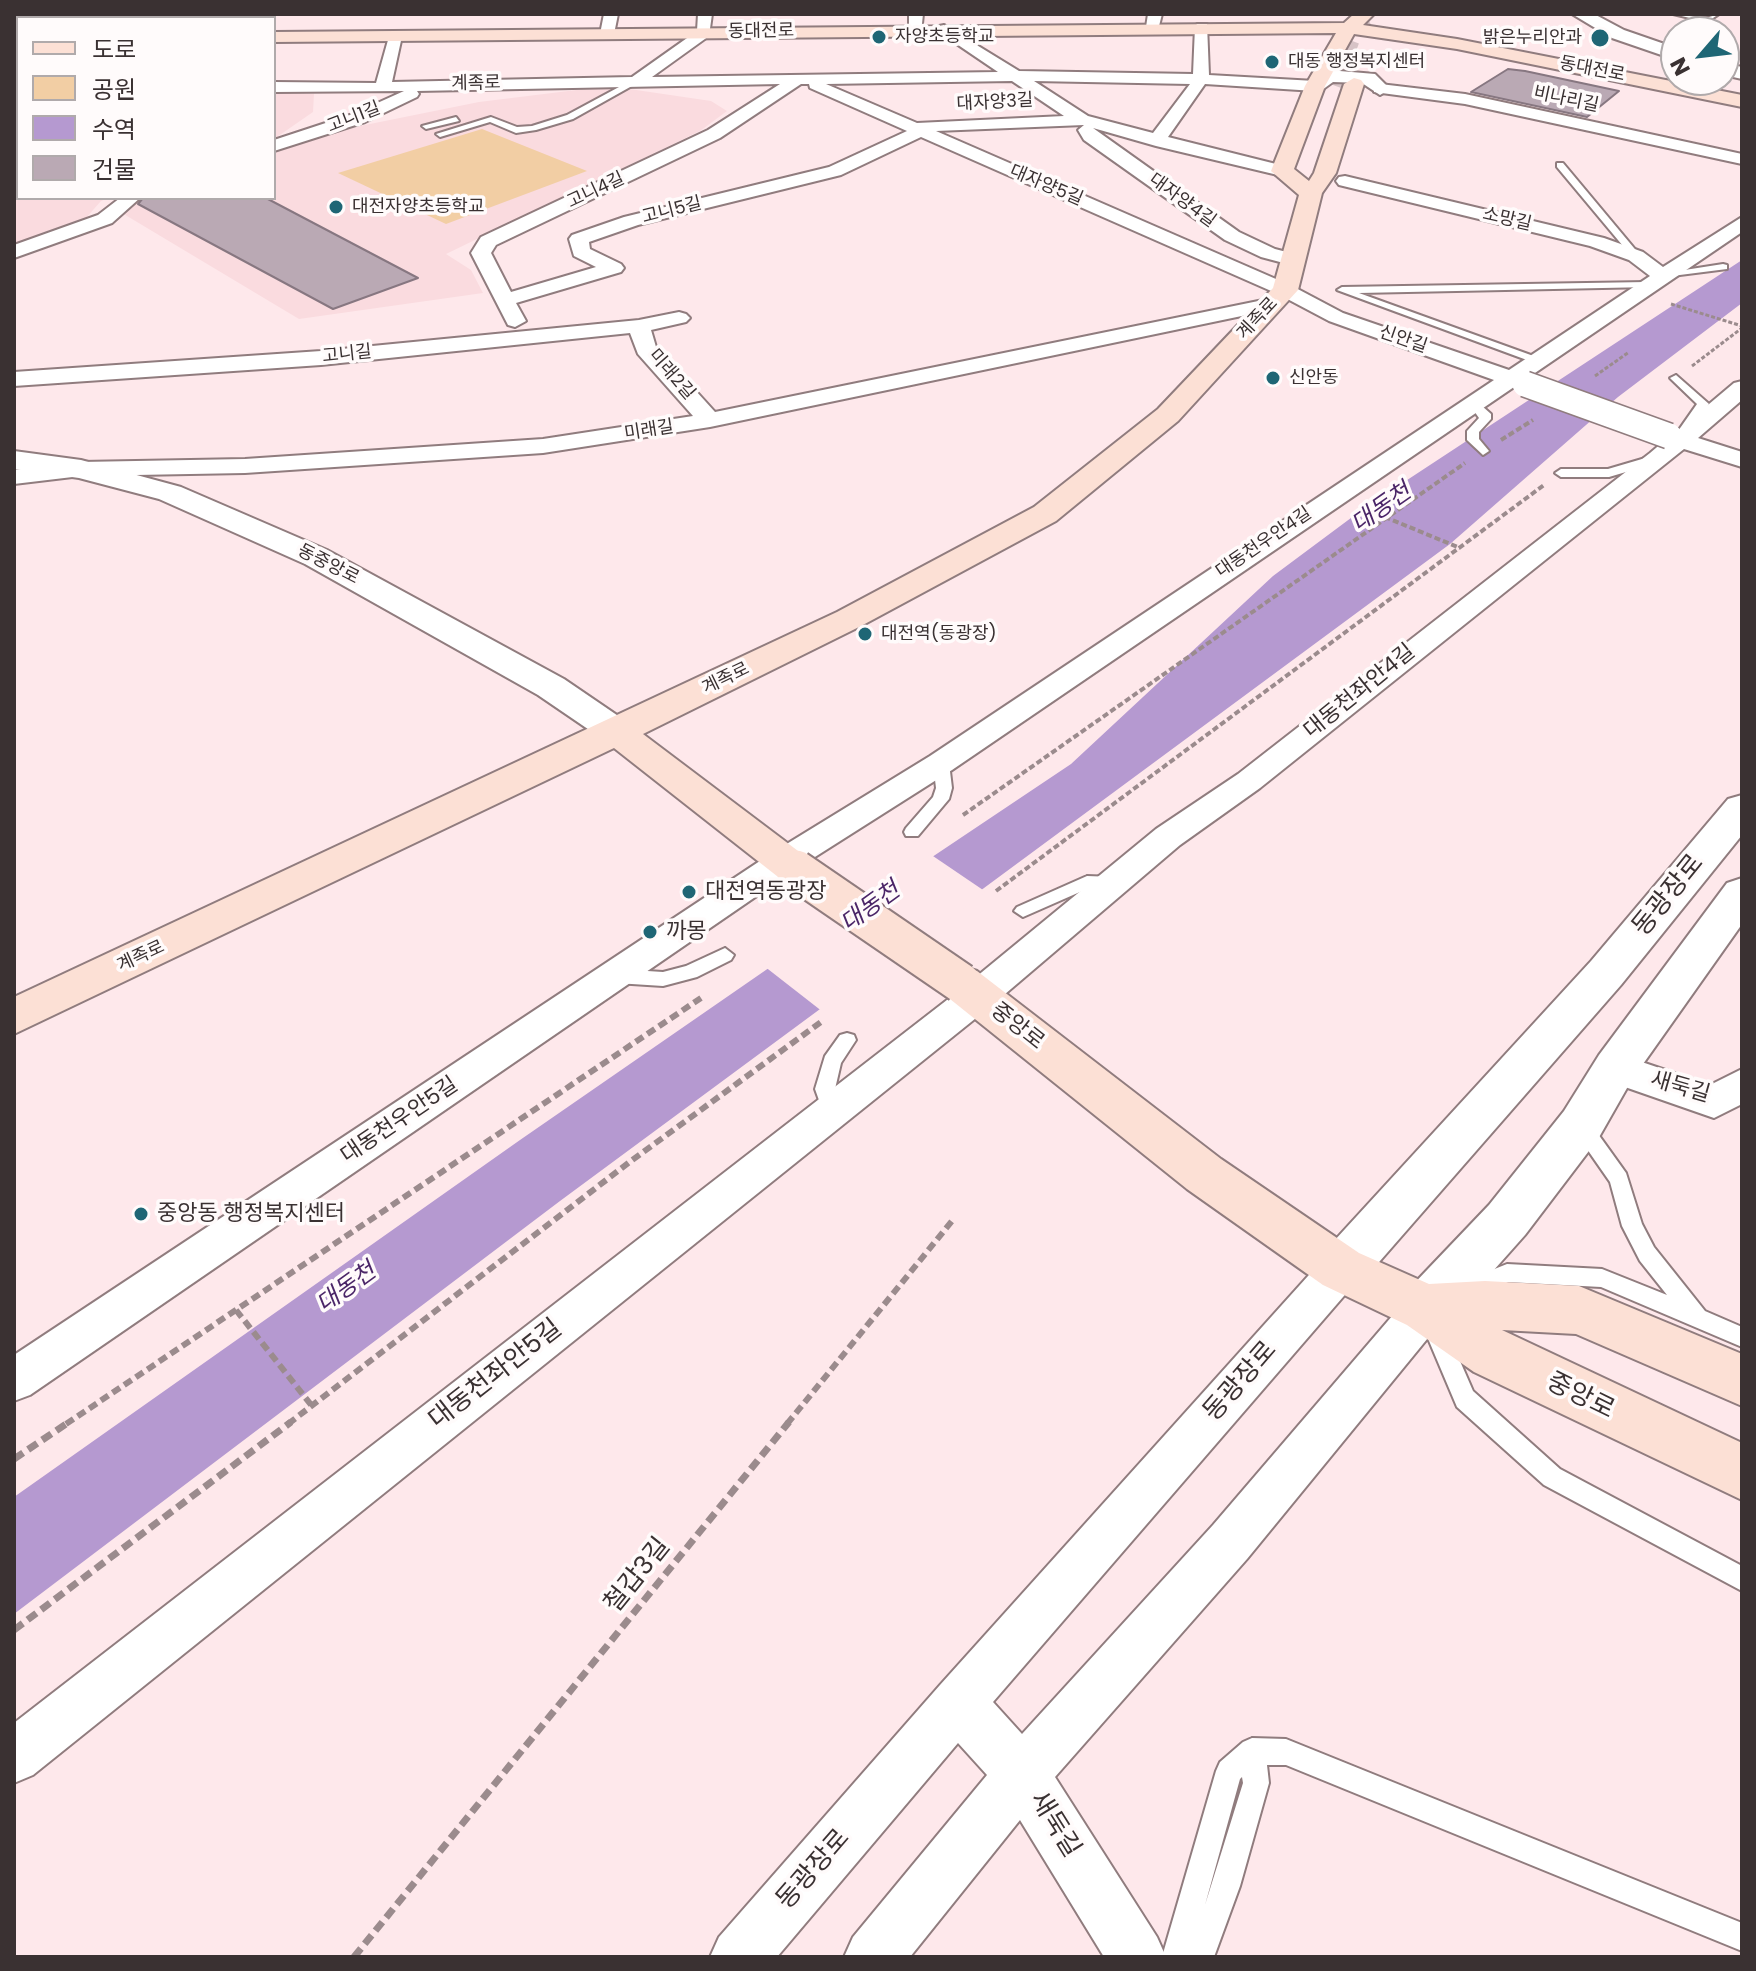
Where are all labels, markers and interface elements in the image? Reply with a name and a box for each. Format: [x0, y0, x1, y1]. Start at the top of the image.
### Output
legend [16, 16, 276, 200]
north arrow [1660, 16, 1740, 96]
street label: 동대전로 [728, 21, 794, 43]
place label: 자양초등학교 [895, 26, 994, 48]
place label: 밝은누리안과 [1483, 27, 1582, 49]
marker: 밝은누리안과 [1589, 27, 1611, 49]
marker: 자양초등학교 [870, 28, 888, 46]
text: 도로 [92, 33, 136, 66]
place label: 대동 행정복지센터 [1288, 51, 1425, 73]
text: N [1663, 52, 1698, 81]
marker: 대동 행정복지센터 [1263, 53, 1281, 71]
street label: 동대전로 [1557, 53, 1627, 87]
text: 공원 [92, 73, 136, 106]
street label: 계족로 [451, 73, 501, 95]
street label: 비나리길 [1531, 83, 1601, 117]
street label: 대자양3길 [956, 90, 1034, 116]
street label: 고니1길 [324, 98, 384, 138]
text: 수역 [92, 113, 136, 146]
text: 건물 [92, 153, 136, 186]
street label: 대자양5길 [1006, 161, 1086, 211]
street label: 고니4길 [564, 168, 628, 214]
street label: 대자양4길 [1144, 169, 1220, 233]
street label: 고니5길 [640, 193, 704, 229]
place label: 대전자양초등학교 [352, 196, 484, 218]
marker: 대전자양초등학교 [327, 198, 345, 216]
street label: 소망길 [1480, 204, 1534, 236]
street label: 계족로 [1233, 293, 1283, 345]
street label: 신안길 [1376, 322, 1430, 358]
street label: 고니길 [321, 342, 373, 368]
street label: 미래2길 [643, 345, 699, 405]
place label: 신안동 [1289, 367, 1339, 389]
marker: 신안동 [1264, 369, 1282, 387]
street label: 미래길 [623, 416, 675, 446]
water label: 대동천 [1347, 478, 1417, 540]
street label: 대동천우안4길 [1212, 503, 1316, 583]
street label: 동중앙로 [294, 540, 362, 590]
place label: 대전역(동광장) [881, 623, 997, 645]
marker: 대전역(동광장) [856, 625, 874, 643]
street label: 대동천좌안4길 [1299, 639, 1421, 745]
street label: 계족로 [699, 658, 753, 700]
street label: 동광장로 [1627, 849, 1711, 943]
water label: 대동천 [836, 877, 906, 939]
place label: 대전역동광장 [705, 879, 826, 905]
marker: 대전역동광장 [680, 883, 698, 901]
place label: 까몽 [666, 919, 706, 945]
marker: 까몽 [641, 923, 659, 941]
street label: 계족로 [114, 937, 168, 977]
street label: 중앙로 [985, 998, 1049, 1056]
street label: 새둑길 [1647, 1067, 1713, 1109]
street label: 대동천우안5길 [337, 1072, 463, 1170]
place label: 중앙동 행정복지센터 [157, 1201, 345, 1227]
marker: 중앙동 행정복지센터 [132, 1205, 150, 1223]
water label: 대동천 [312, 1258, 382, 1320]
street label: 대동천좌안5길 [423, 1314, 569, 1436]
street label: 동광장로 [1198, 1336, 1284, 1428]
street label: 중앙로 [1541, 1367, 1619, 1427]
street label: 철갑3길 [598, 1532, 678, 1620]
street label: 새둑길 [1022, 1786, 1086, 1864]
street label: 동광장로 [771, 1824, 857, 1916]

